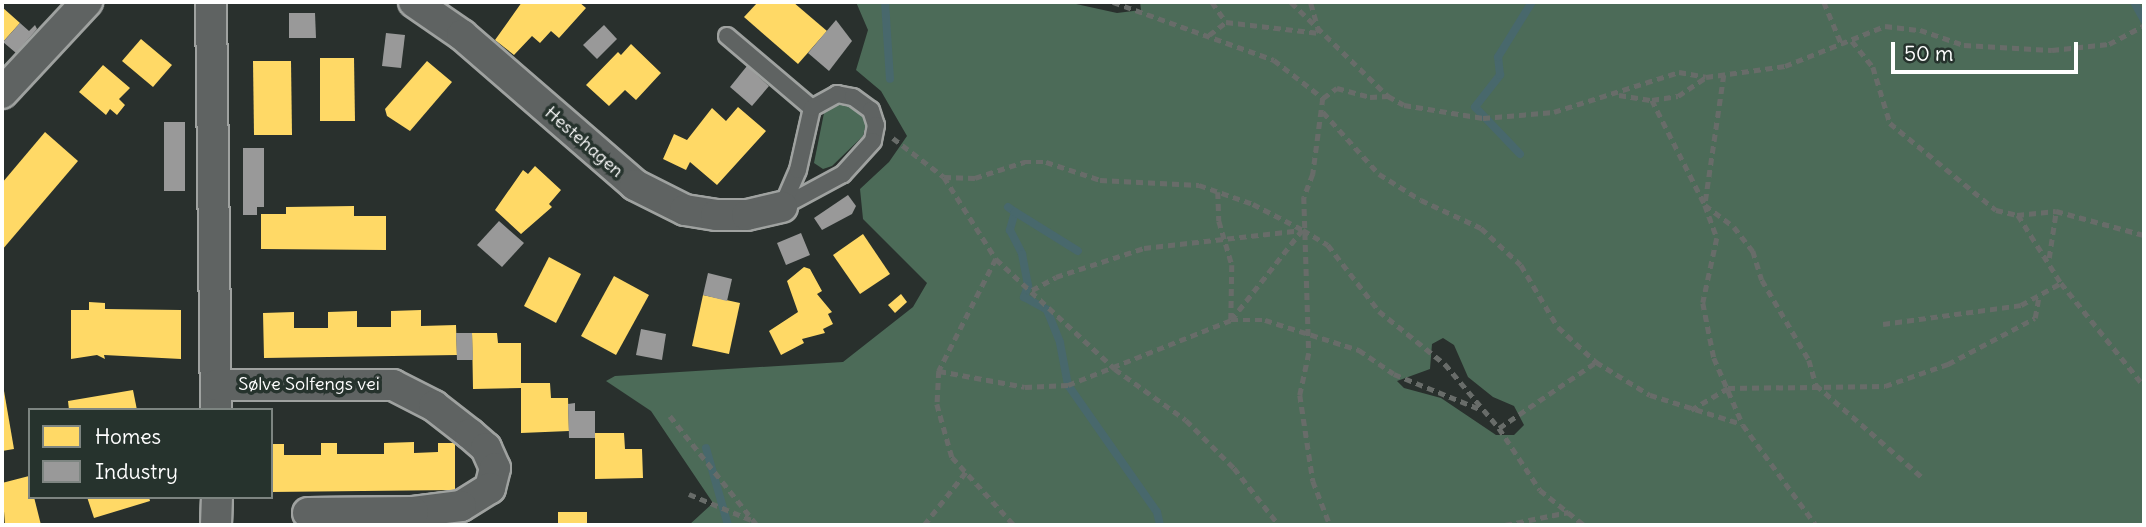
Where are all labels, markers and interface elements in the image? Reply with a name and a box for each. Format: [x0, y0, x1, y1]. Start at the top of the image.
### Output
scale bar [1894, 28, 2081, 72]
text: 50 m [1904, 40, 1953, 67]
street label: Hestehagen [540, 102, 628, 182]
street label: Sølve Solfengs vei [238, 373, 380, 395]
legend [28, 408, 273, 499]
text: Homes [95, 423, 161, 450]
text: Industry [95, 458, 178, 485]

